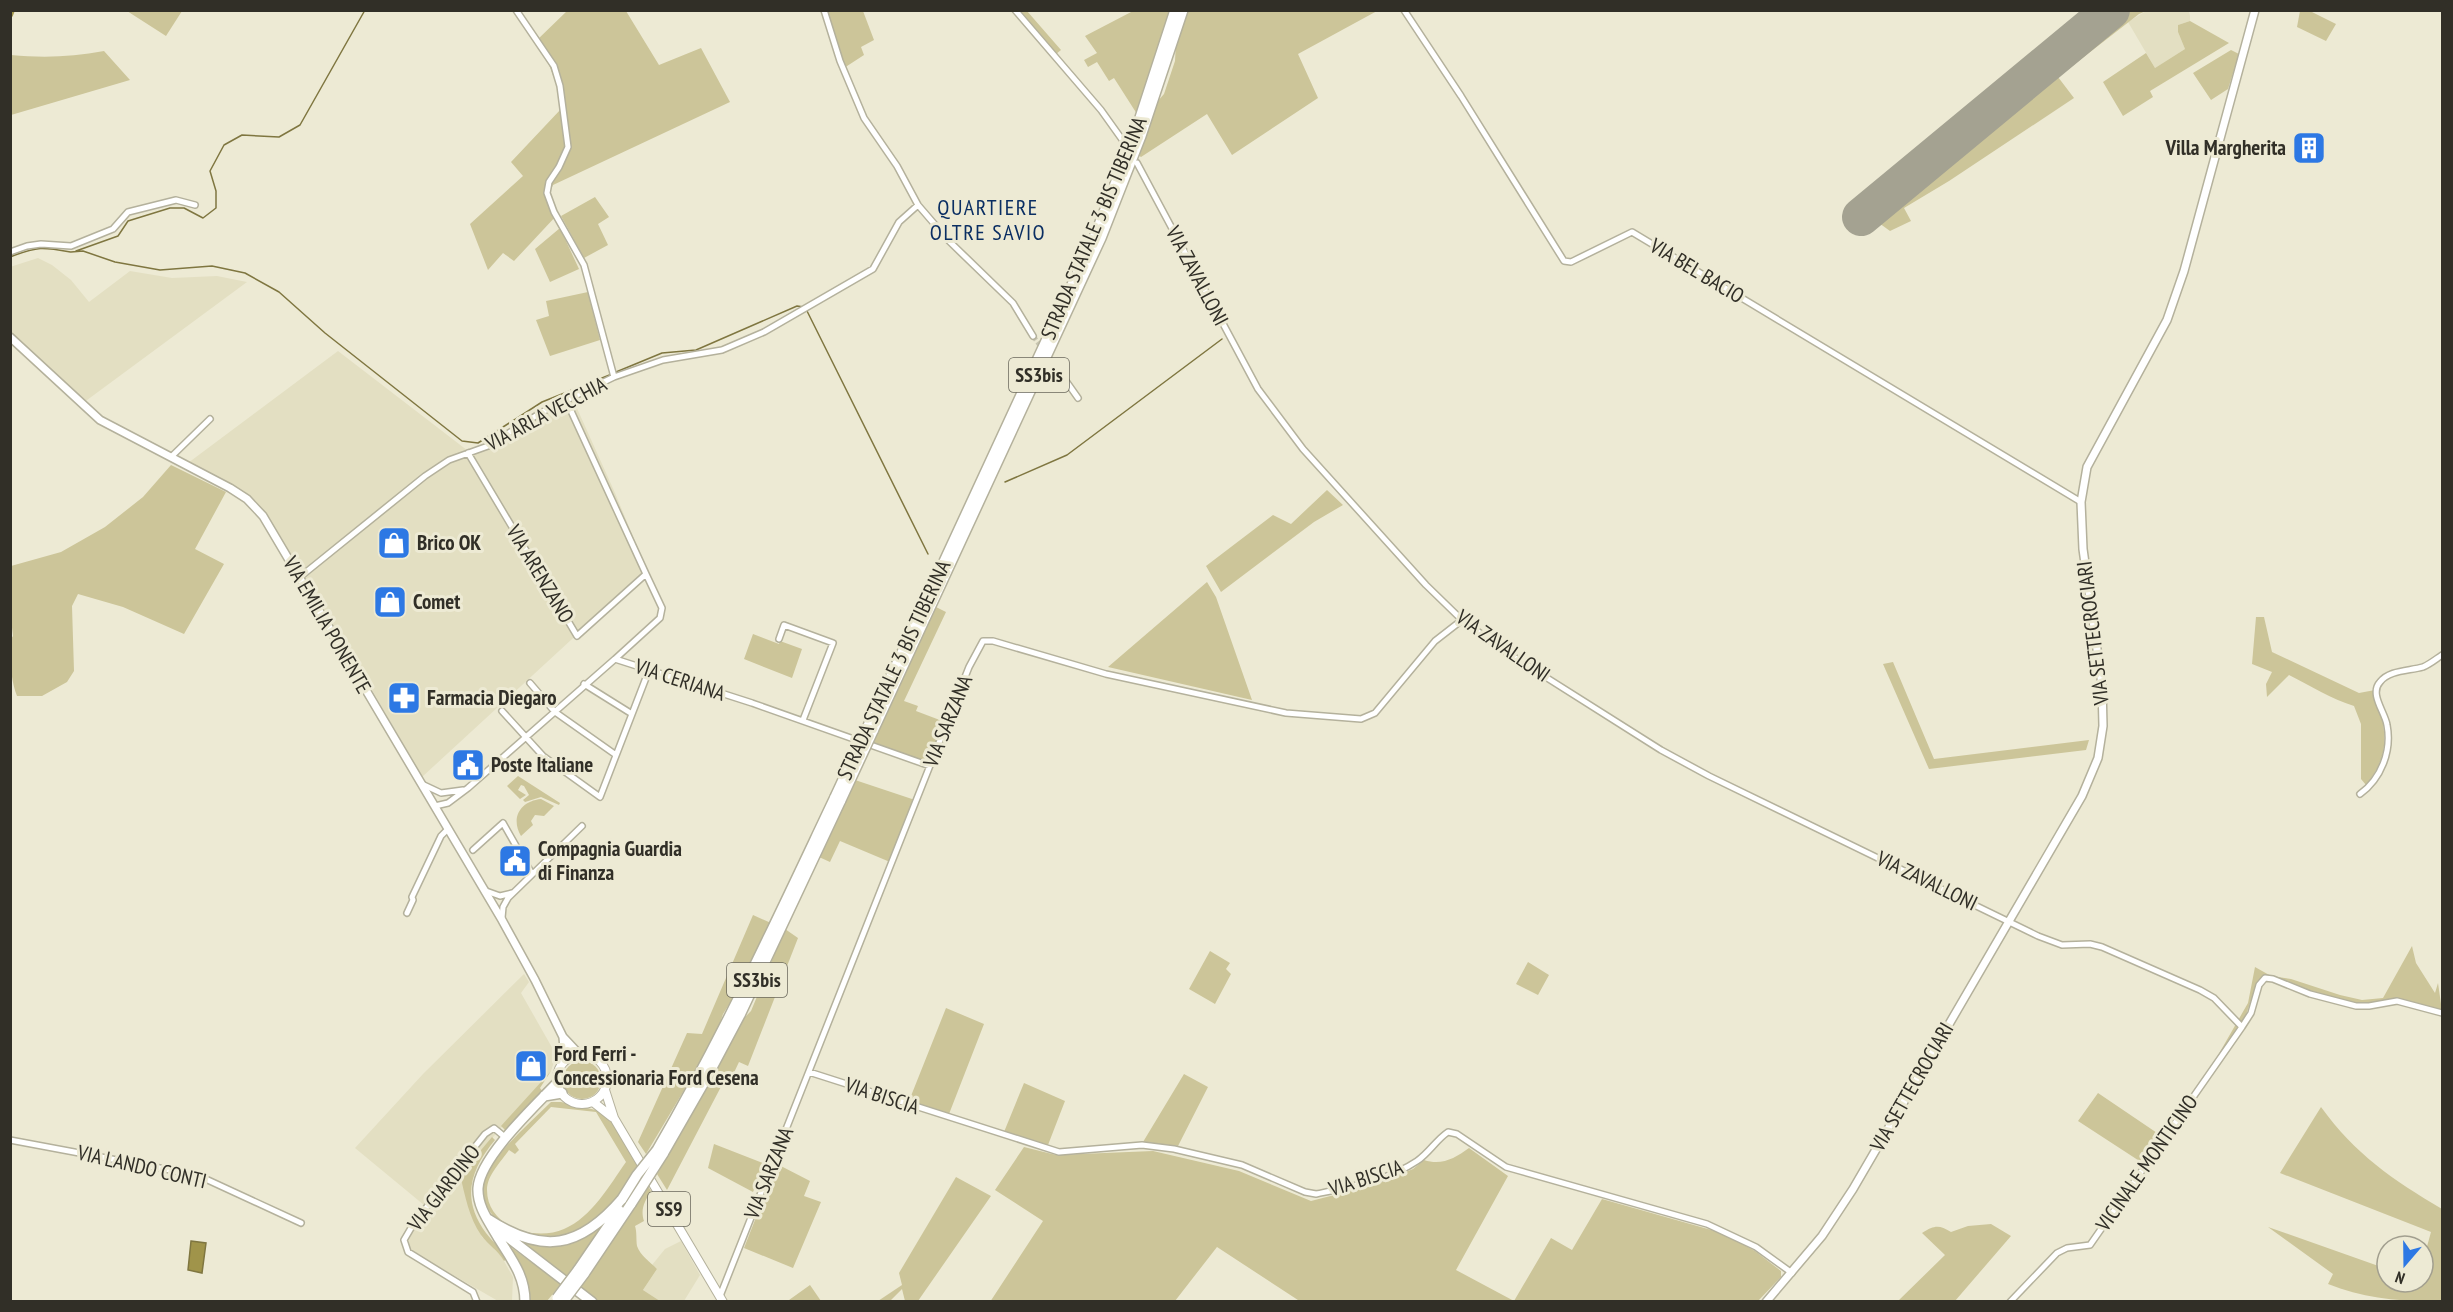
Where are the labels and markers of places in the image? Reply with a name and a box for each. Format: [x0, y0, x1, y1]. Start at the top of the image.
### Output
building icon: Villa Margherita [2291, 130, 2327, 166]
place label: Villa Margherita [2164, 134, 2286, 161]
shop icon: Brico OK [376, 525, 412, 561]
place label: Brico OK [417, 529, 481, 556]
shop icon: Comet [372, 584, 408, 620]
place label: Comet [413, 588, 460, 615]
pharmacy icon: Farmacia Diegaro [386, 680, 422, 716]
place label: Farmacia Diegaro [427, 684, 557, 711]
public building icon: Poste Italiane [450, 747, 486, 783]
place label: Poste Italiane [491, 751, 593, 778]
place label: Compagnia Guardia di Finanza [538, 835, 682, 886]
public building icon: Compagnia Guardia di Finanza [497, 843, 533, 879]
place label: Ford Ferri - Concessionaria Ford Cesena [554, 1040, 759, 1091]
shop icon: Ford Ferri - Concessionaria Ford Cesena [513, 1048, 549, 1084]

